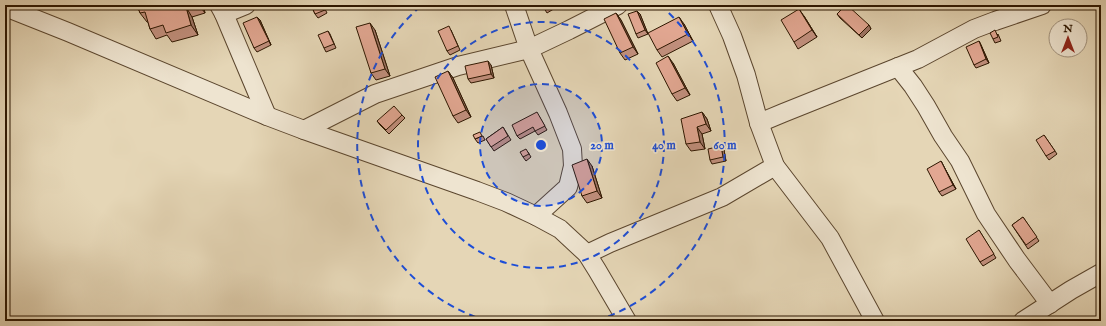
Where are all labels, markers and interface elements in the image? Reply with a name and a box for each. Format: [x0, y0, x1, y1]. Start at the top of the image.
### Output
north arrow [1048, 18, 1088, 58]
text: N [1062, 22, 1073, 36]
centre of rings [534, 138, 548, 152]
text: 20 m [590, 138, 614, 153]
text: 40 m [652, 138, 677, 153]
text: 60 m [714, 138, 737, 153]

